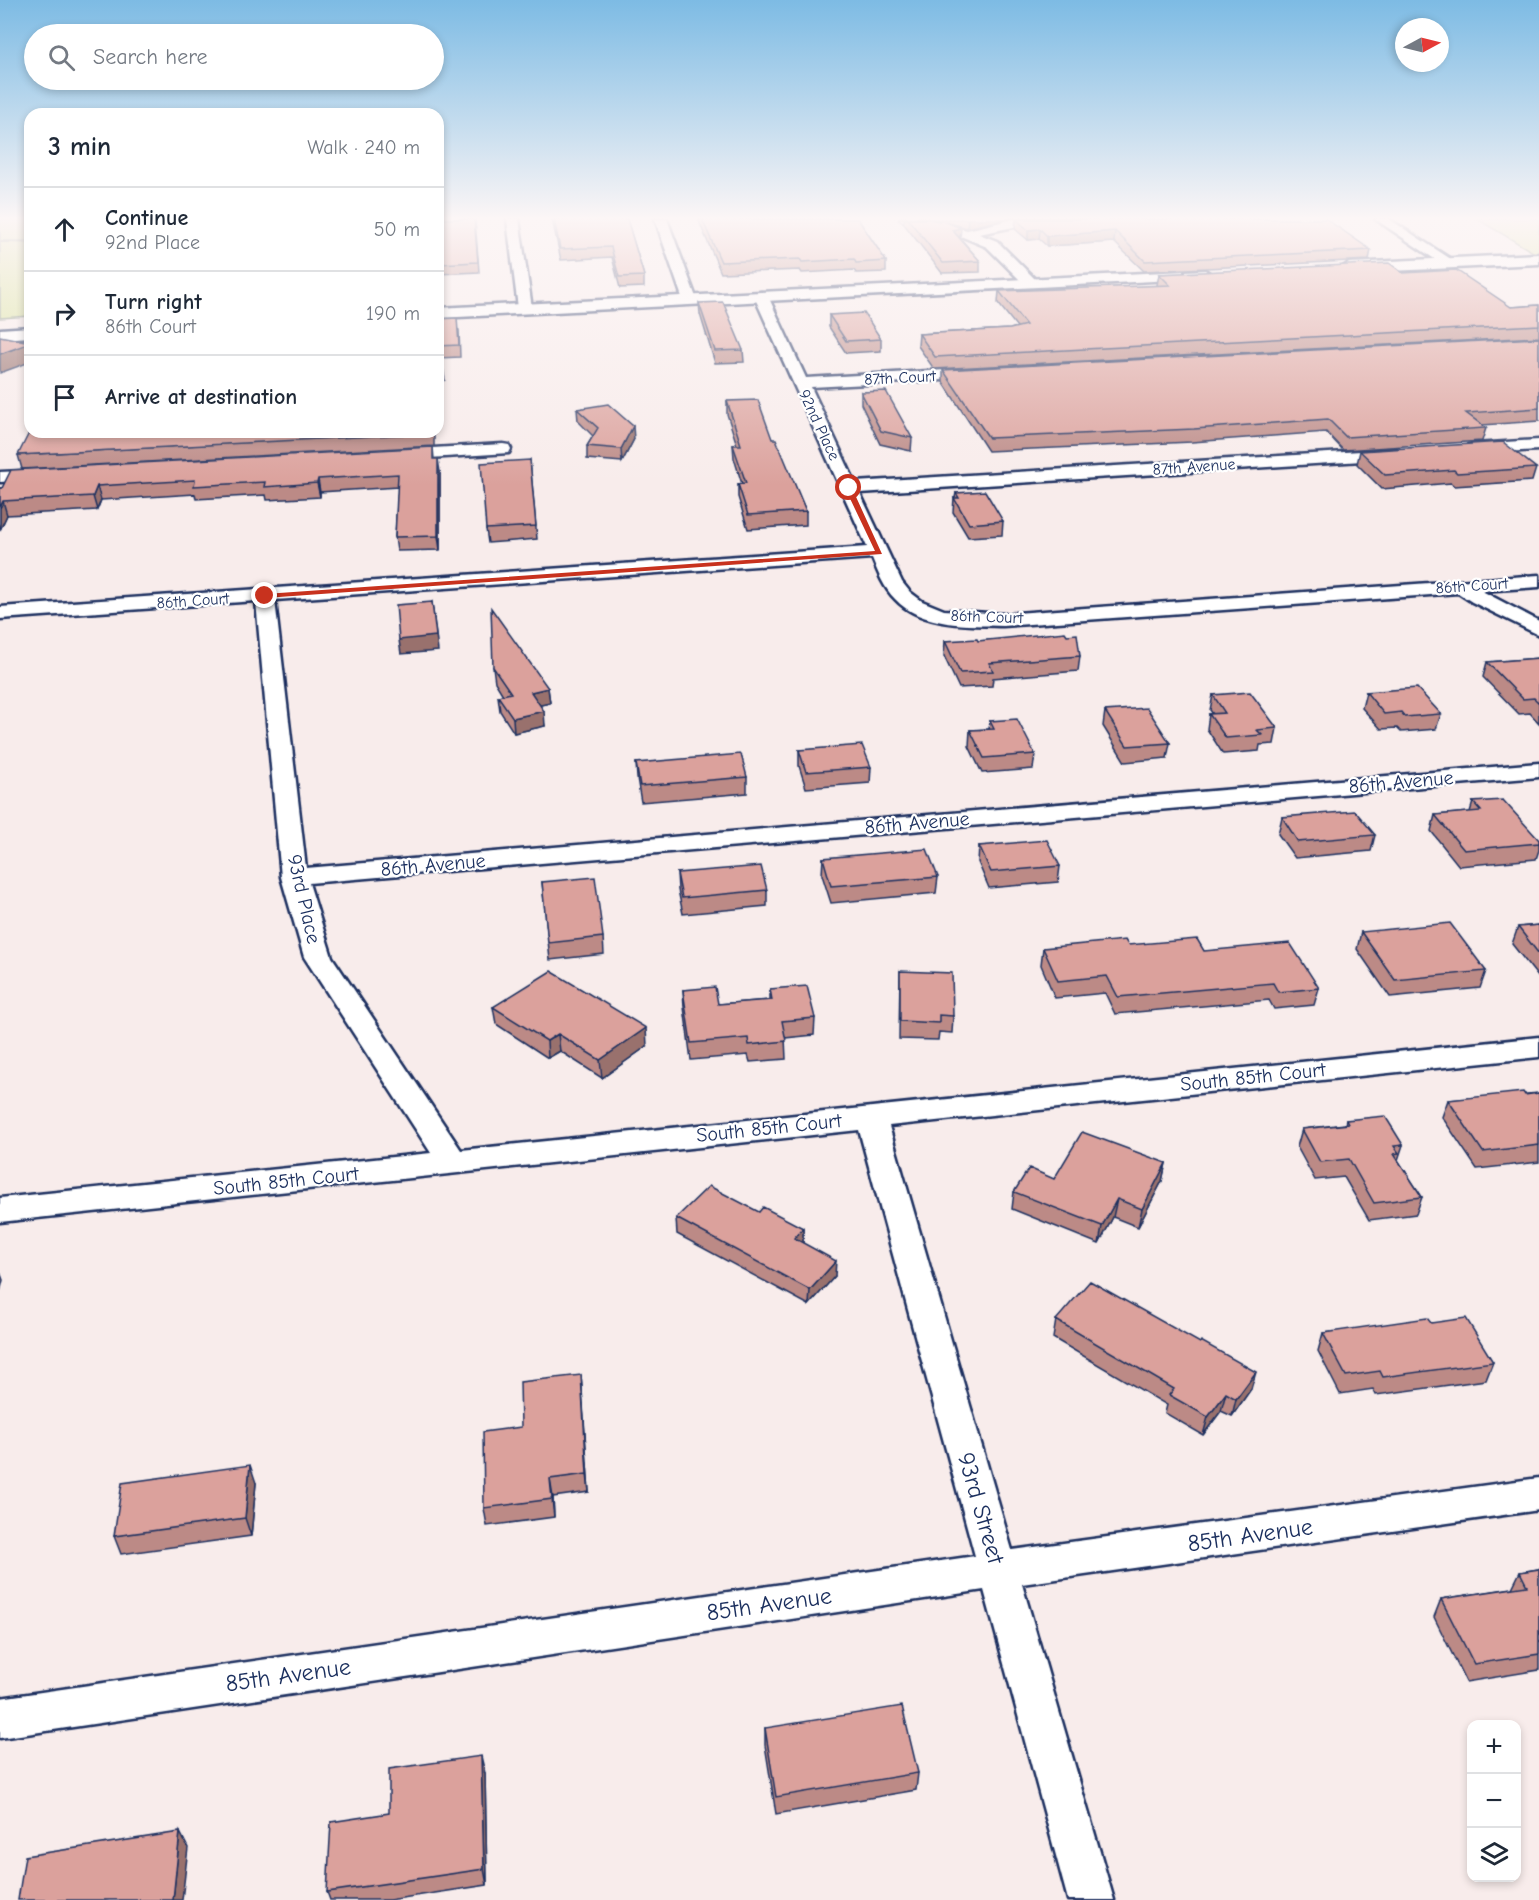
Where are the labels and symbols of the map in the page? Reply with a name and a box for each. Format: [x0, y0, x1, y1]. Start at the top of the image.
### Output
north arrow [1395, 18, 1449, 72]
street label: 87th Court [864, 367, 937, 389]
street label: 92nd Place [795, 387, 843, 463]
street label: 87th Avenue [1152, 455, 1236, 479]
route start [835, 474, 861, 500]
street label: 86th Court [1435, 574, 1509, 598]
route end [251, 582, 277, 608]
street label: 86th Court [156, 589, 230, 613]
street label: 86th Court [950, 607, 1024, 627]
street label: 86th Avenue [1348, 766, 1454, 798]
street label: 86th Avenue [864, 807, 970, 839]
street label: 86th Avenue [380, 849, 486, 881]
street label: 93rd Place [283, 852, 325, 946]
street label: South 85th Court [1179, 1058, 1328, 1096]
street label: South 85th Court [695, 1109, 844, 1147]
street label: South 85th Court [212, 1162, 361, 1200]
street label: 93rd Street [952, 1449, 1011, 1568]
street label: 85th Avenue [1186, 1512, 1314, 1558]
street label: 85th Avenue [705, 1581, 833, 1627]
street label: 85th Avenue [224, 1652, 352, 1698]

